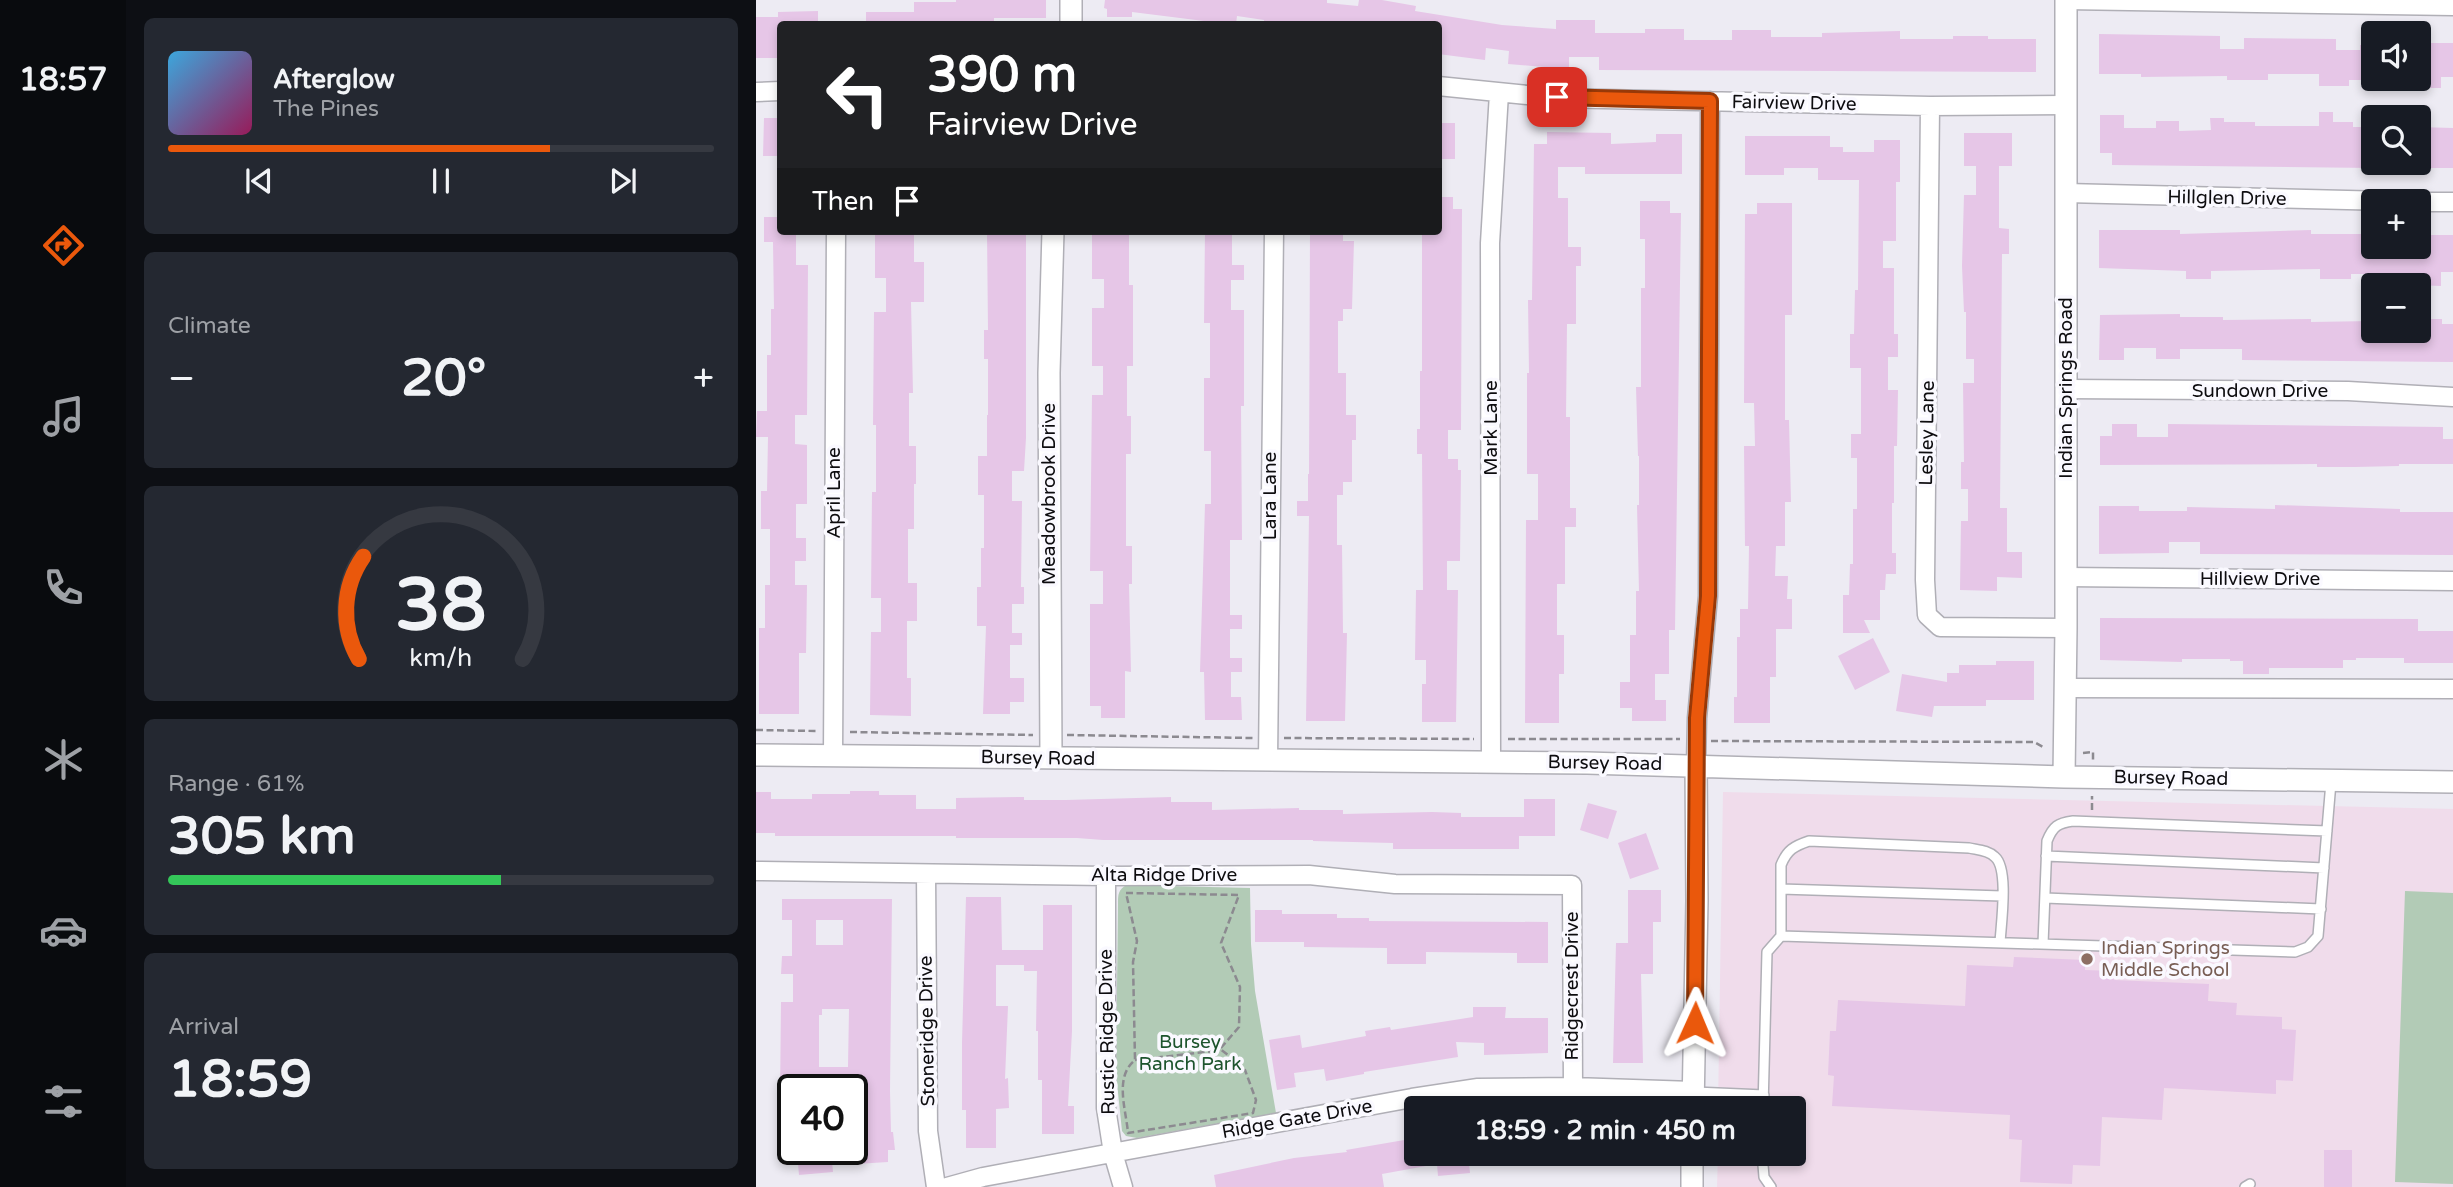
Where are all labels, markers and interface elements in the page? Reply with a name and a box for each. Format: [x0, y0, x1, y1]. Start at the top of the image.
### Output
map controls [2361, 21, 2431, 343]
button: sound [2361, 21, 2431, 91]
text: 390 m [927, 46, 1077, 105]
icon: left [812, 49, 903, 140]
text: 18:57 [19, 61, 107, 99]
text: Afterglow [273, 64, 395, 95]
pin [1527, 67, 1587, 127]
icon: arrive [1538, 78, 1576, 116]
street label: Fairview Drive [1731, 91, 1857, 115]
text: The Pines [273, 95, 379, 123]
button: search [2361, 105, 2431, 175]
text: Fairview Drive [927, 106, 1138, 144]
icon: previous [240, 162, 278, 200]
icon: pause [422, 162, 460, 200]
icon: next [604, 162, 642, 200]
icon: arrive [888, 182, 926, 220]
text: Then [812, 186, 874, 217]
street label: Hillglen Drive [2167, 186, 2287, 210]
button: + [2361, 189, 2431, 259]
icon: directions [39, 221, 88, 270]
button: − [2361, 273, 2431, 343]
street label: Indian Springs Road [2055, 297, 2077, 479]
text: Climate [168, 312, 251, 340]
text: 20° [401, 347, 486, 410]
text: − [168, 356, 195, 402]
text: + [693, 356, 714, 402]
street label: Mark Lane [1480, 380, 1502, 476]
street label: Lesley Lane [1915, 380, 1939, 486]
street label: Sundown Drive [2192, 380, 2328, 402]
icon: music [39, 392, 88, 441]
street label: Meadowbrook Drive [1038, 403, 1060, 585]
street label: April Lane [823, 447, 845, 539]
street label: Lara Lane [1259, 452, 1281, 540]
icon: phone [39, 563, 88, 612]
text: 38 [395, 563, 487, 651]
street label: Hillview Drive [2200, 568, 2320, 590]
text: km/h [410, 643, 472, 673]
icon: climate [39, 735, 88, 784]
street label: Bursey Road [981, 746, 1095, 770]
street label: Bursey Road [1548, 751, 1662, 775]
street label: Bursey Road [2114, 766, 2228, 790]
text: Range · 61% [168, 770, 304, 798]
text: 305 km [168, 805, 356, 868]
street label: Alta Ridge Drive [1091, 864, 1237, 886]
icon: car [39, 906, 88, 955]
street label: Ridgecrest Drive [1561, 912, 1583, 1060]
place label: Indian Springs Middle School [2101, 937, 2230, 981]
street label: Rustic Ridge Drive [1095, 949, 1119, 1115]
marker: Indian Springs Middle School [2079, 951, 2095, 967]
street label: Stoneridge Drive [915, 955, 939, 1107]
position arrow [1658, 986, 1732, 1060]
text: Arrival [168, 1013, 239, 1041]
park label: Bursey Ranch Park [1139, 1031, 1242, 1075]
text: 18:59 [168, 1048, 312, 1111]
speed limit sign: 40 [777, 1074, 868, 1165]
icon: filters [39, 1077, 88, 1126]
street label: Ridge Gate Drive [1220, 1095, 1374, 1143]
text: 18:59 · 2 min · 450 m [1474, 1115, 1736, 1146]

